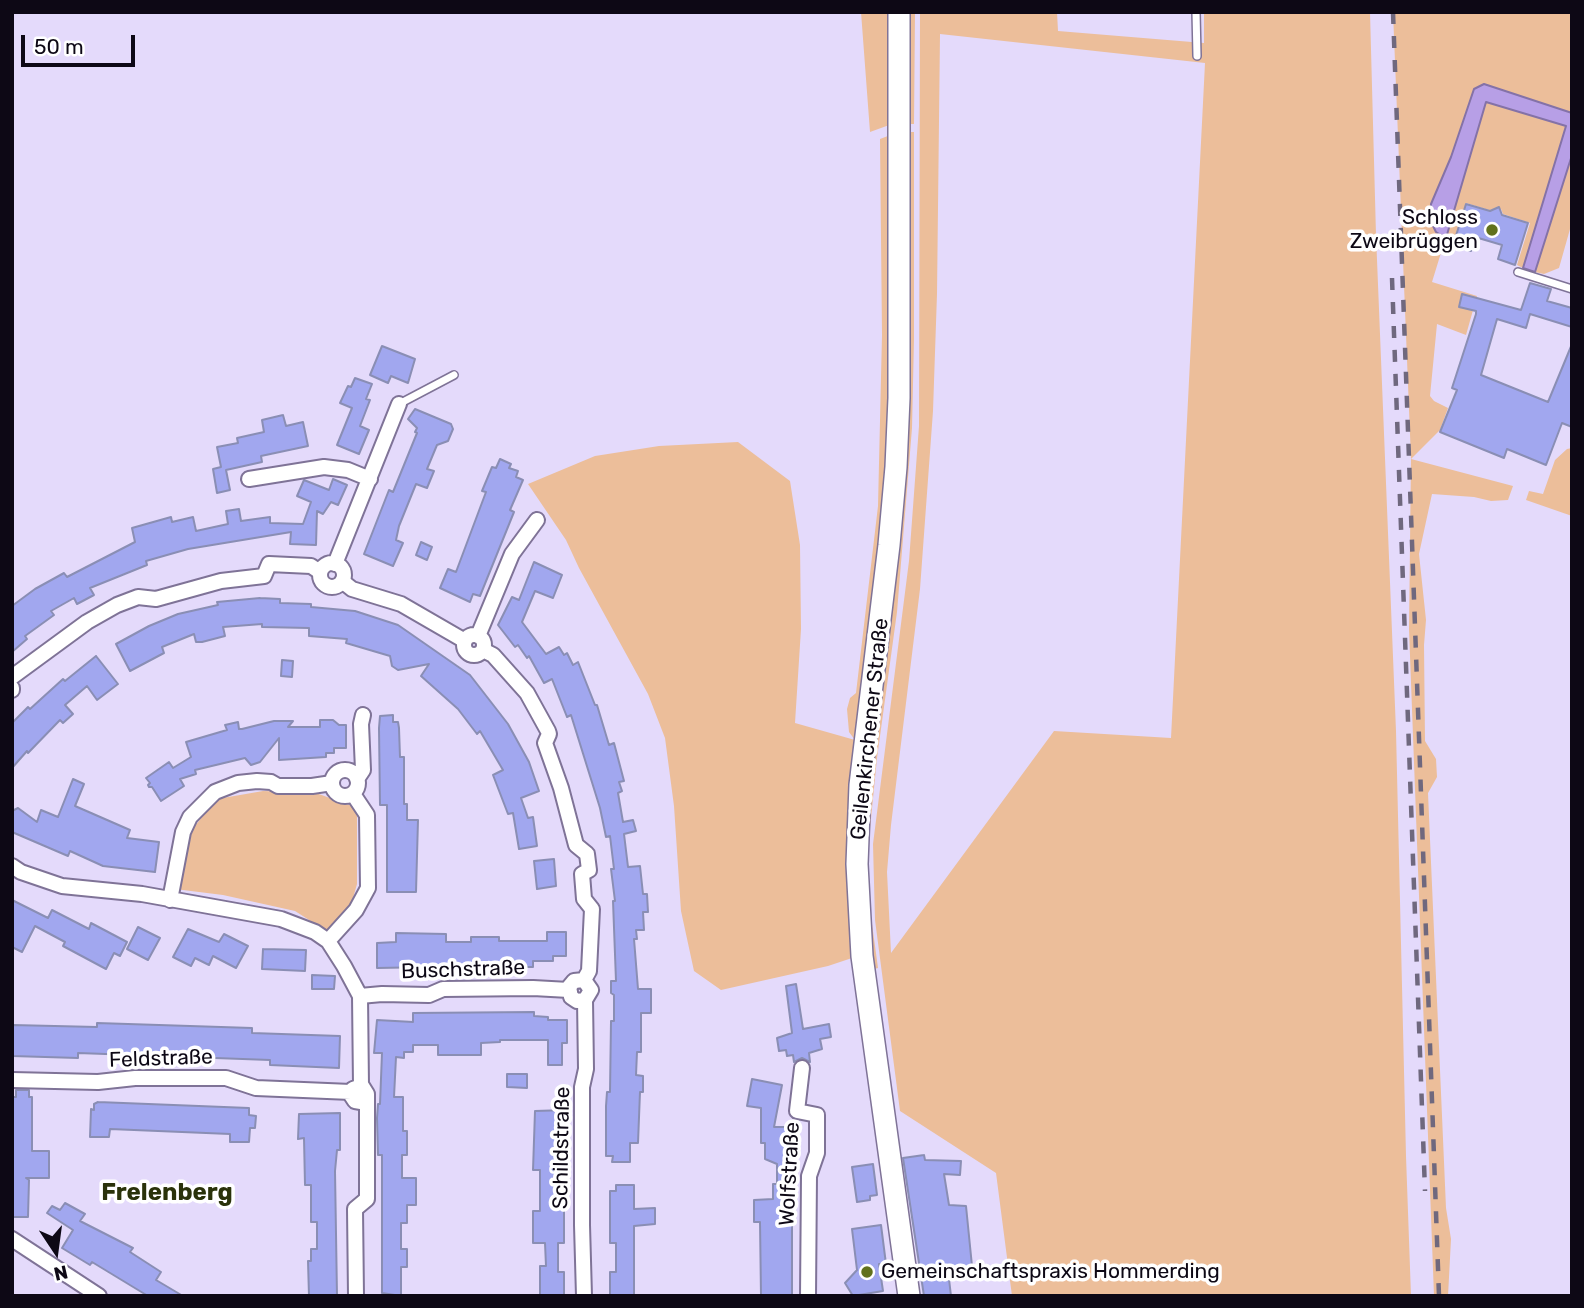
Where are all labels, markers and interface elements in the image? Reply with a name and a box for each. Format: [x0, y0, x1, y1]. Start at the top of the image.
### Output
scale bar [24, 21, 138, 65]
text: 50 m [34, 34, 84, 59]
place label: Schloss Zweibrüggen [1350, 205, 1478, 255]
marker: Schloss Zweibrüggen [1484, 222, 1500, 238]
street label: Geilenkirchener Straße [846, 617, 894, 841]
street label: Buschstraße [401, 955, 525, 985]
street label: Feldstraße [109, 1045, 213, 1073]
street label: Schildstraße [548, 1087, 576, 1209]
street label: Wolfstraße [775, 1121, 805, 1227]
district label: Frelenberg [101, 1179, 233, 1207]
north arrow [21, 1217, 91, 1287]
place label: Gemeinschaftspraxis Hommerding [881, 1259, 1220, 1285]
text: N [52, 1260, 70, 1286]
marker: Gemeinschaftspraxis Hommerding [859, 1264, 875, 1280]

